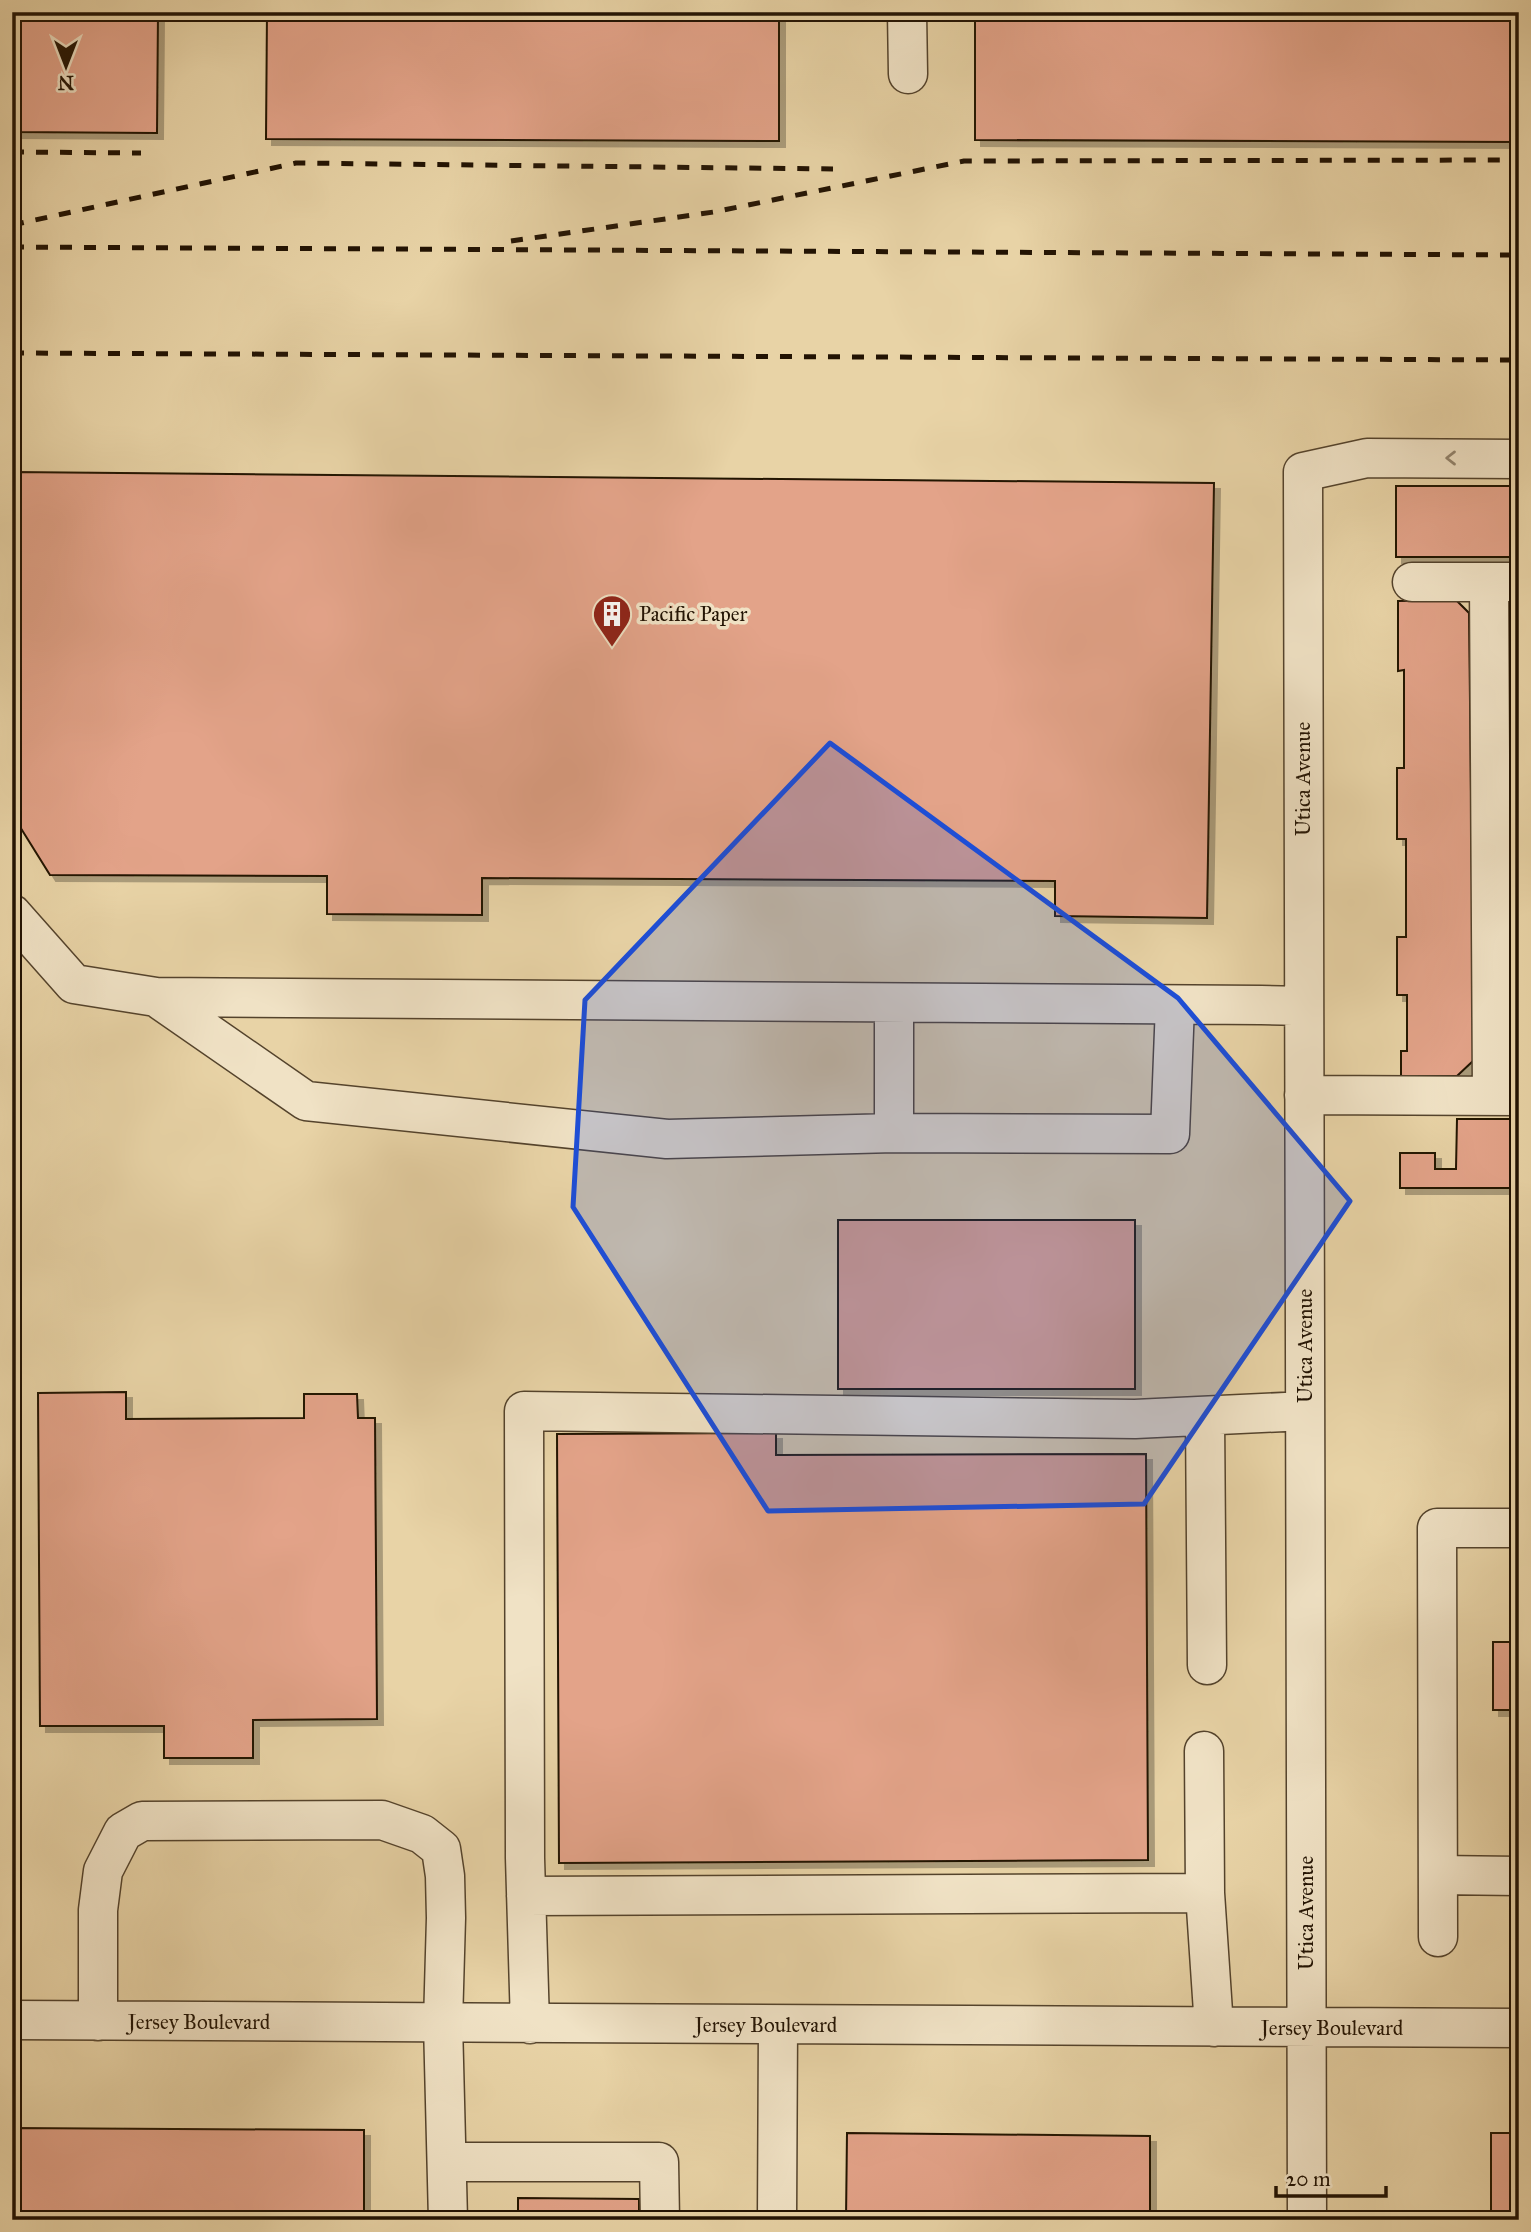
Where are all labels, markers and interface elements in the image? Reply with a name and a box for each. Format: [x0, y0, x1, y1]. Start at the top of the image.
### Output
north arrow [32, 32, 102, 102]
text: N [58, 71, 74, 94]
one-way arrow [1445, 450, 1455, 466]
building icon: Pacific Paper [591, 593, 633, 648]
place label: Pacific Paper [639, 601, 747, 627]
street label: Utica Avenue [1290, 721, 1316, 836]
street label: Utica Avenue [1292, 1288, 1318, 1403]
street label: Utica Avenue [1293, 1855, 1319, 1970]
street label: Jersey Boulevard [126, 2009, 271, 2035]
street label: Jersey Boulevard [693, 2012, 838, 2038]
street label: Jersey Boulevard [1259, 2015, 1404, 2041]
scale bar [1276, 2155, 1386, 2199]
text: 20 m [1286, 2166, 1331, 2192]

